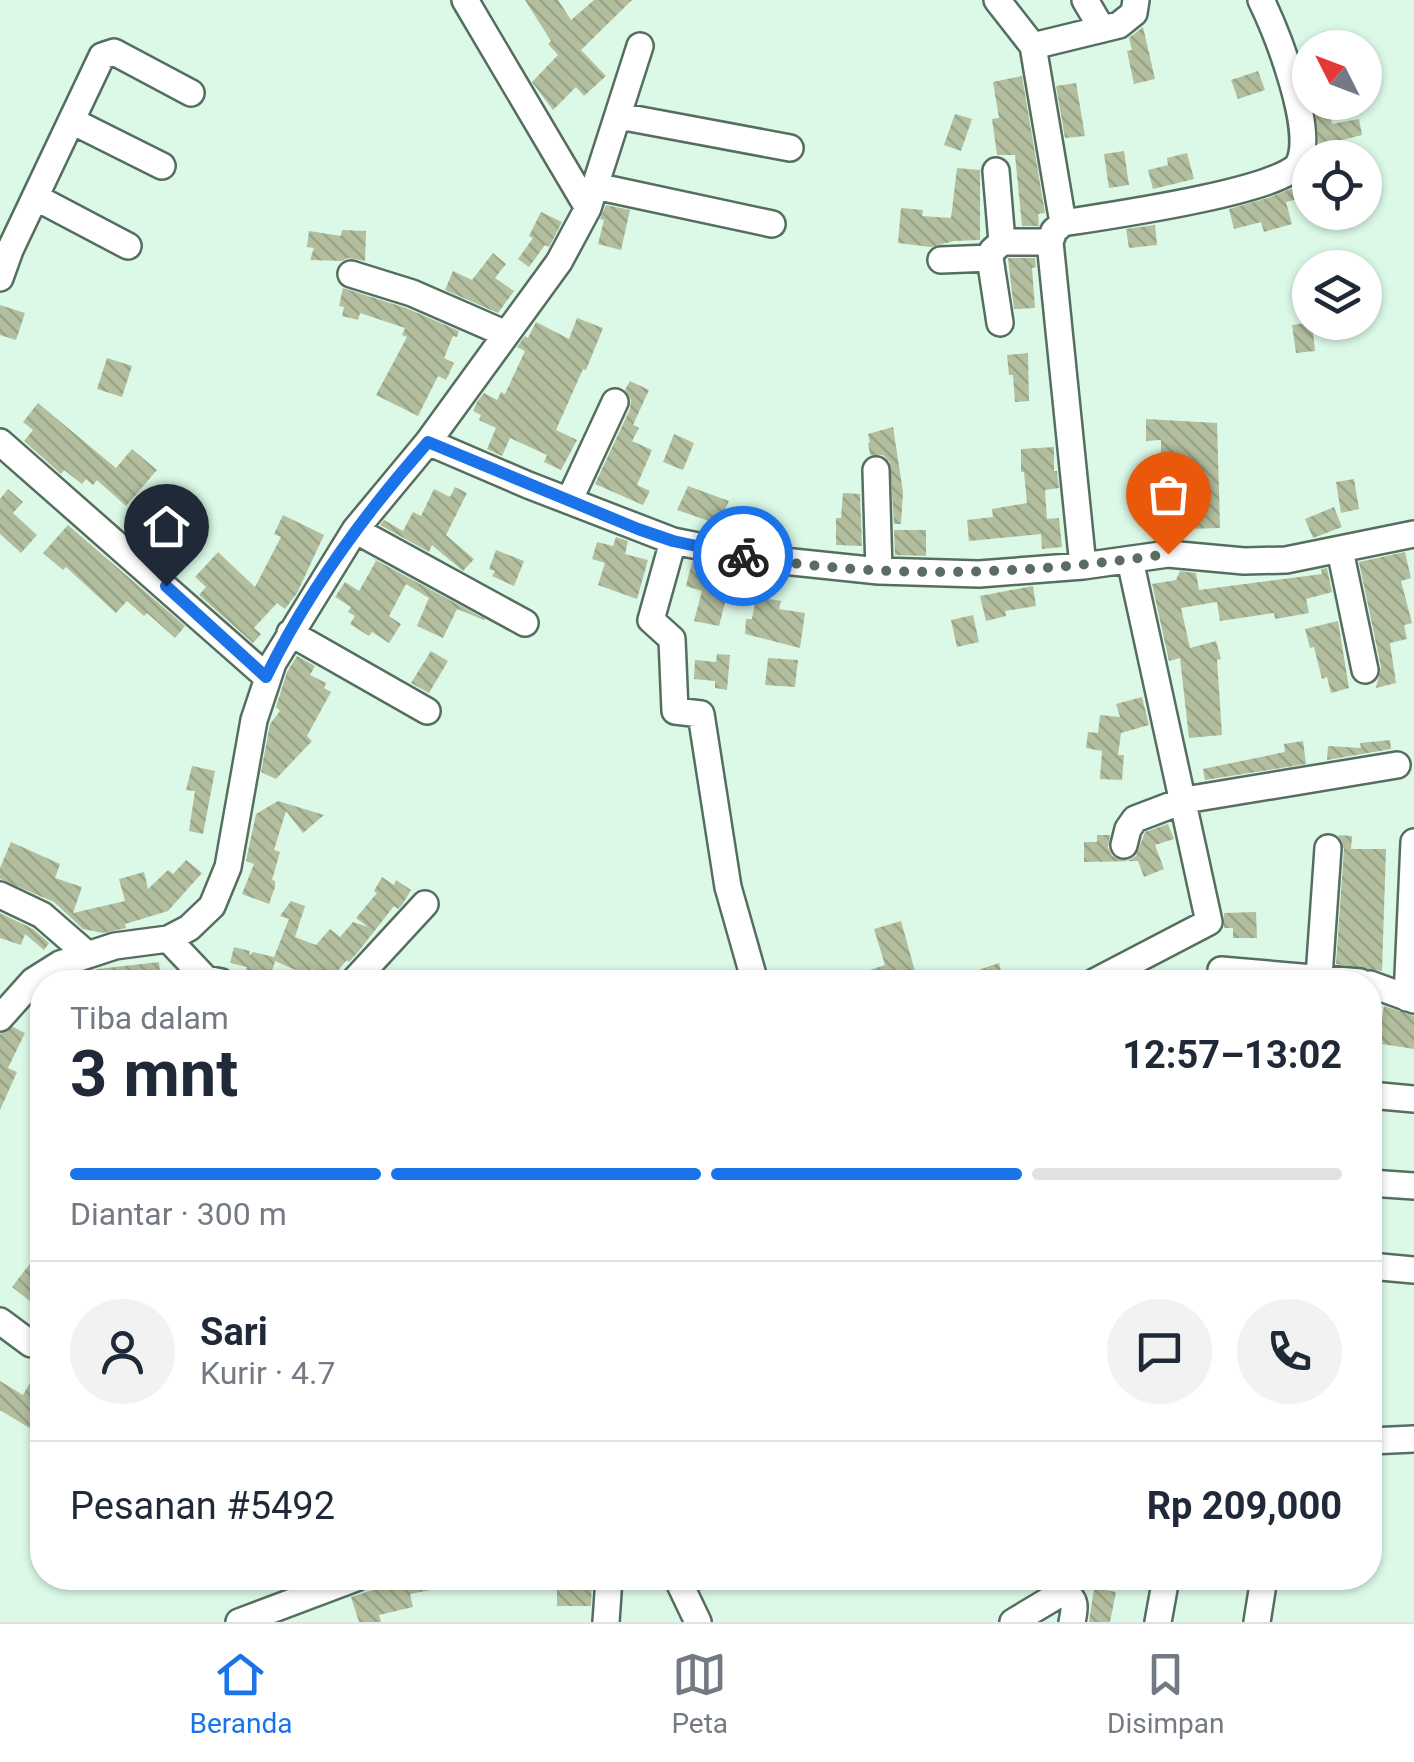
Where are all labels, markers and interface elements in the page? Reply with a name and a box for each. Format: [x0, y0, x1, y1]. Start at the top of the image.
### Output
north arrow [1292, 30, 1382, 120]
map controls [1292, 30, 1382, 340]
button: locate [1292, 140, 1382, 230]
button: layers [1292, 250, 1382, 340]
pin [1126, 452, 1211, 555]
icon: bag [1141, 467, 1196, 522]
pin [124, 484, 209, 587]
icon: home [139, 499, 194, 554]
courier [693, 506, 793, 606]
icon: bike [716, 529, 771, 584]
text: Tiba dalam [70, 999, 229, 1037]
text: 12:57–13:02 [1122, 1033, 1342, 1077]
text: 3 mnt [70, 1036, 238, 1112]
text: Diantar · 300 m [70, 1195, 287, 1233]
button: person [70, 1299, 175, 1404]
button: chat [1107, 1299, 1212, 1404]
button: phone [1237, 1299, 1342, 1404]
text: Sari [200, 1310, 268, 1354]
text: Kurir · 4.7 [200, 1354, 335, 1392]
text: Pesanan #5492 [70, 1484, 335, 1528]
text: Rp 209,000 [1147, 1484, 1342, 1528]
tab: Beranda [189, 1647, 292, 1740]
tab: Peta [671, 1647, 728, 1740]
tab: Disimpan [1107, 1647, 1224, 1740]

